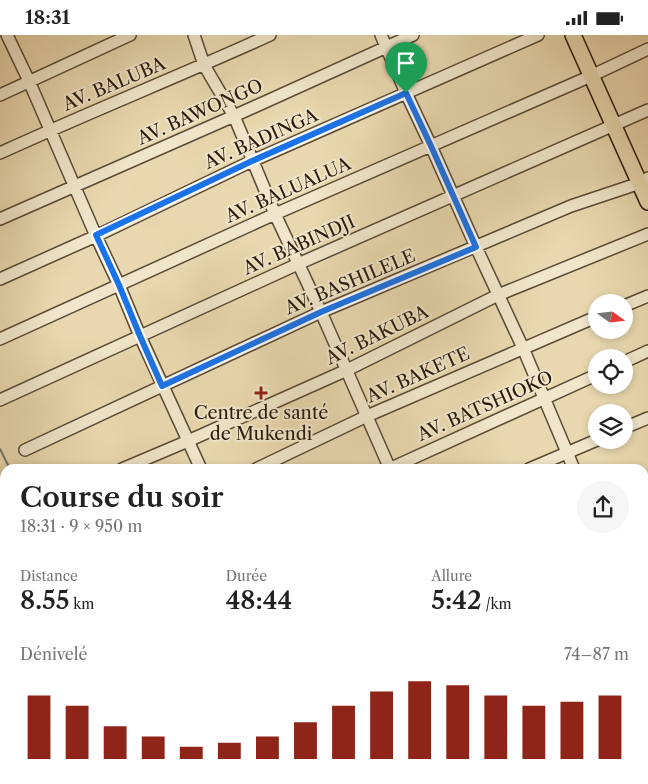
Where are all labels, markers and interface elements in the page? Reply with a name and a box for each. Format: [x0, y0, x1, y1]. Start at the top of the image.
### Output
text: 18:31 [25, 6, 70, 29]
pin [385, 42, 427, 93]
icon: arrive [392, 49, 420, 77]
street label: AV. BALUBA [58, 52, 169, 116]
street label: AV. BAWONGO [133, 74, 266, 150]
street label: AV. BADINGA [200, 104, 322, 174]
street label: AV. BALUALUA [221, 152, 355, 228]
street label: AV. BABINDJI [239, 210, 358, 280]
street label: AV. BASHILELE [280, 245, 419, 320]
north arrow [588, 294, 632, 339]
map controls [588, 294, 633, 449]
street label: AV. BAKUBA [321, 300, 433, 370]
street label: AV. BAKETE [362, 342, 473, 408]
button: locate [588, 349, 633, 394]
street label: AV. BATSHIOKO [413, 366, 556, 446]
marker: Centre de santé de Mukendi [254, 386, 268, 400]
place label: Centre de santé de Mukendi [194, 402, 328, 445]
button: layers [588, 404, 633, 449]
text: Course du soir [20, 480, 224, 514]
button: share [577, 481, 629, 533]
text: 18:31 · 9 × 950 m [20, 516, 142, 536]
text: Distance [20, 567, 78, 585]
text: Durée [226, 567, 267, 585]
text: Allure [431, 567, 472, 585]
text: 8.55 [20, 585, 69, 616]
text: 48:44 [226, 585, 292, 616]
text: 5:42 [431, 585, 482, 616]
text: km [69, 595, 94, 613]
text: /km [482, 595, 512, 613]
text: Dénivelé [20, 644, 88, 664]
text: 74–87 m [564, 644, 629, 664]

